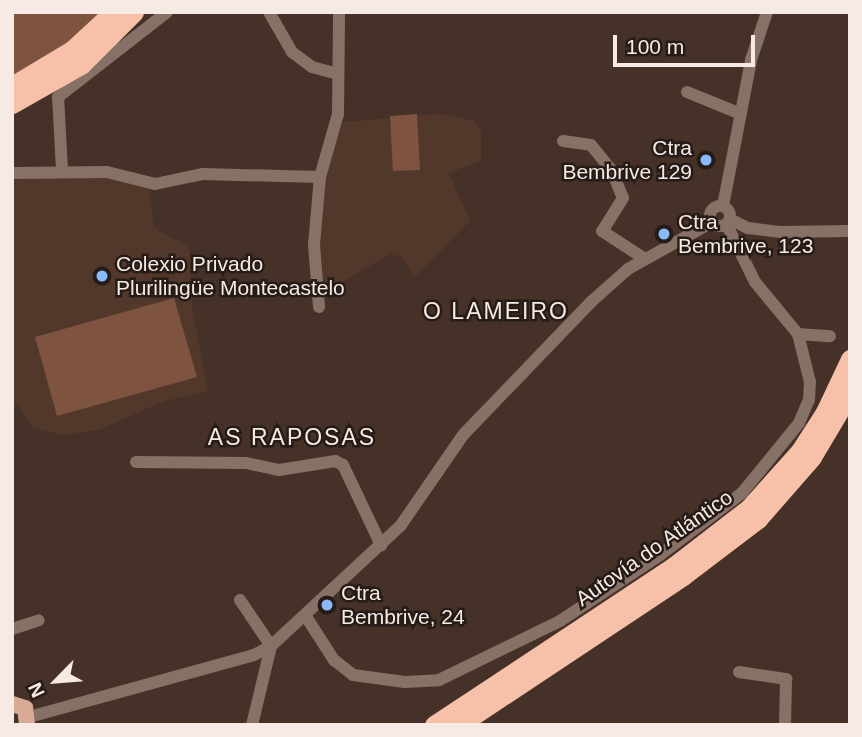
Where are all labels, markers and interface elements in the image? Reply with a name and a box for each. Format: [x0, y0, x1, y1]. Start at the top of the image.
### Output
scale bar [617, 21, 759, 65]
text: 100 m [626, 35, 684, 58]
place label: Ctra Bembrive 129 [562, 135, 692, 185]
marker: Ctra Bembrive 129 [698, 152, 714, 168]
place label: Ctra Bembrive, 123 [678, 209, 813, 259]
marker: Ctra Bembrive, 123 [656, 226, 672, 242]
place label: Colexio Privado Plurilingüe Montecastelo [116, 251, 345, 301]
marker: Colexio Privado Plurilingüe Montecastelo [94, 268, 110, 284]
district label: O LAMEIRO [424, 297, 568, 325]
district label: AS RAPOSAS [209, 423, 375, 451]
street label: Autovía do Atlántico [570, 484, 738, 612]
place label: Ctra Bembrive, 24 [341, 580, 465, 630]
marker: Ctra Bembrive, 24 [319, 597, 335, 613]
north arrow [21, 646, 91, 716]
text: N [24, 679, 49, 701]

